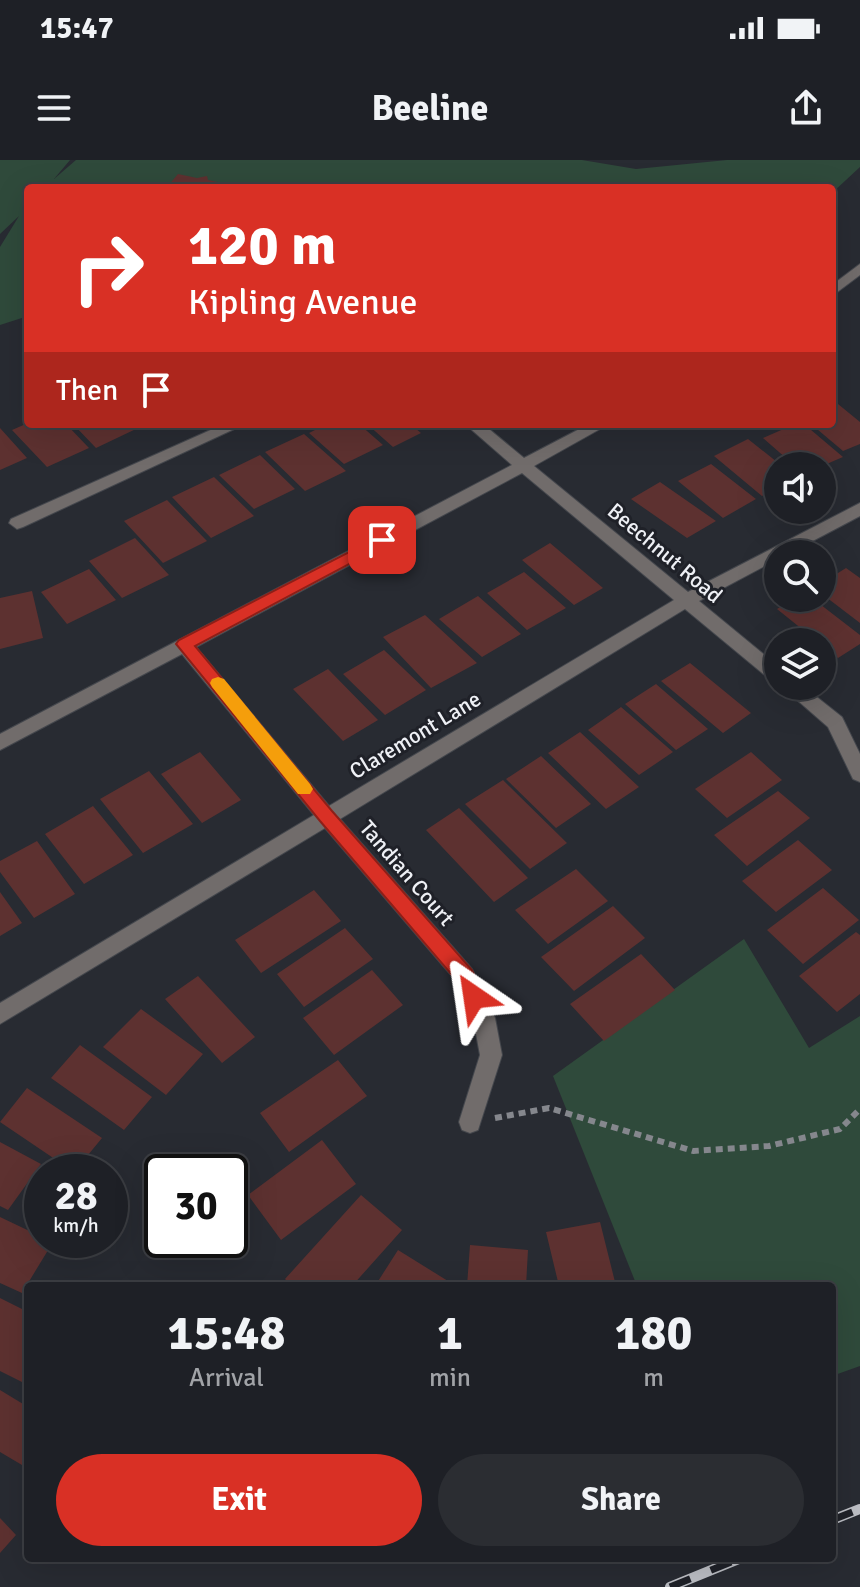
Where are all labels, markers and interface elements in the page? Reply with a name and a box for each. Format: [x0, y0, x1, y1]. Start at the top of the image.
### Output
text: 15:47 [40, 10, 114, 47]
icon: menu [32, 86, 76, 130]
text: Beeline [372, 86, 488, 131]
icon: share [784, 86, 828, 130]
text: 120 m [188, 211, 336, 280]
icon: right [56, 216, 160, 320]
text: Kipling Avenue [188, 280, 418, 325]
icon: arrive [134, 368, 178, 412]
text: Then [56, 372, 118, 409]
map controls [764, 452, 836, 700]
button: sound [764, 452, 836, 524]
street label: Beechnut Road [602, 497, 728, 609]
pin [348, 506, 416, 574]
icon: arrive [360, 518, 404, 562]
button: search [764, 540, 836, 612]
button: layers [764, 628, 836, 700]
street label: Claremont Lane [344, 685, 486, 785]
street label: Tandian Court [354, 815, 460, 931]
position arrow [432, 955, 516, 1039]
speed limit sign: 30 [144, 1154, 248, 1258]
text: 28 [54, 1171, 98, 1221]
text: km/h [53, 1213, 99, 1238]
text: 15:48 [168, 1304, 285, 1363]
text: 1 [437, 1304, 463, 1363]
text: 180 [615, 1304, 692, 1363]
text: Arrival [189, 1362, 264, 1394]
text: min [429, 1362, 471, 1394]
text: m [643, 1362, 664, 1394]
button: Exit [56, 1454, 422, 1546]
button: Share [438, 1454, 804, 1546]

